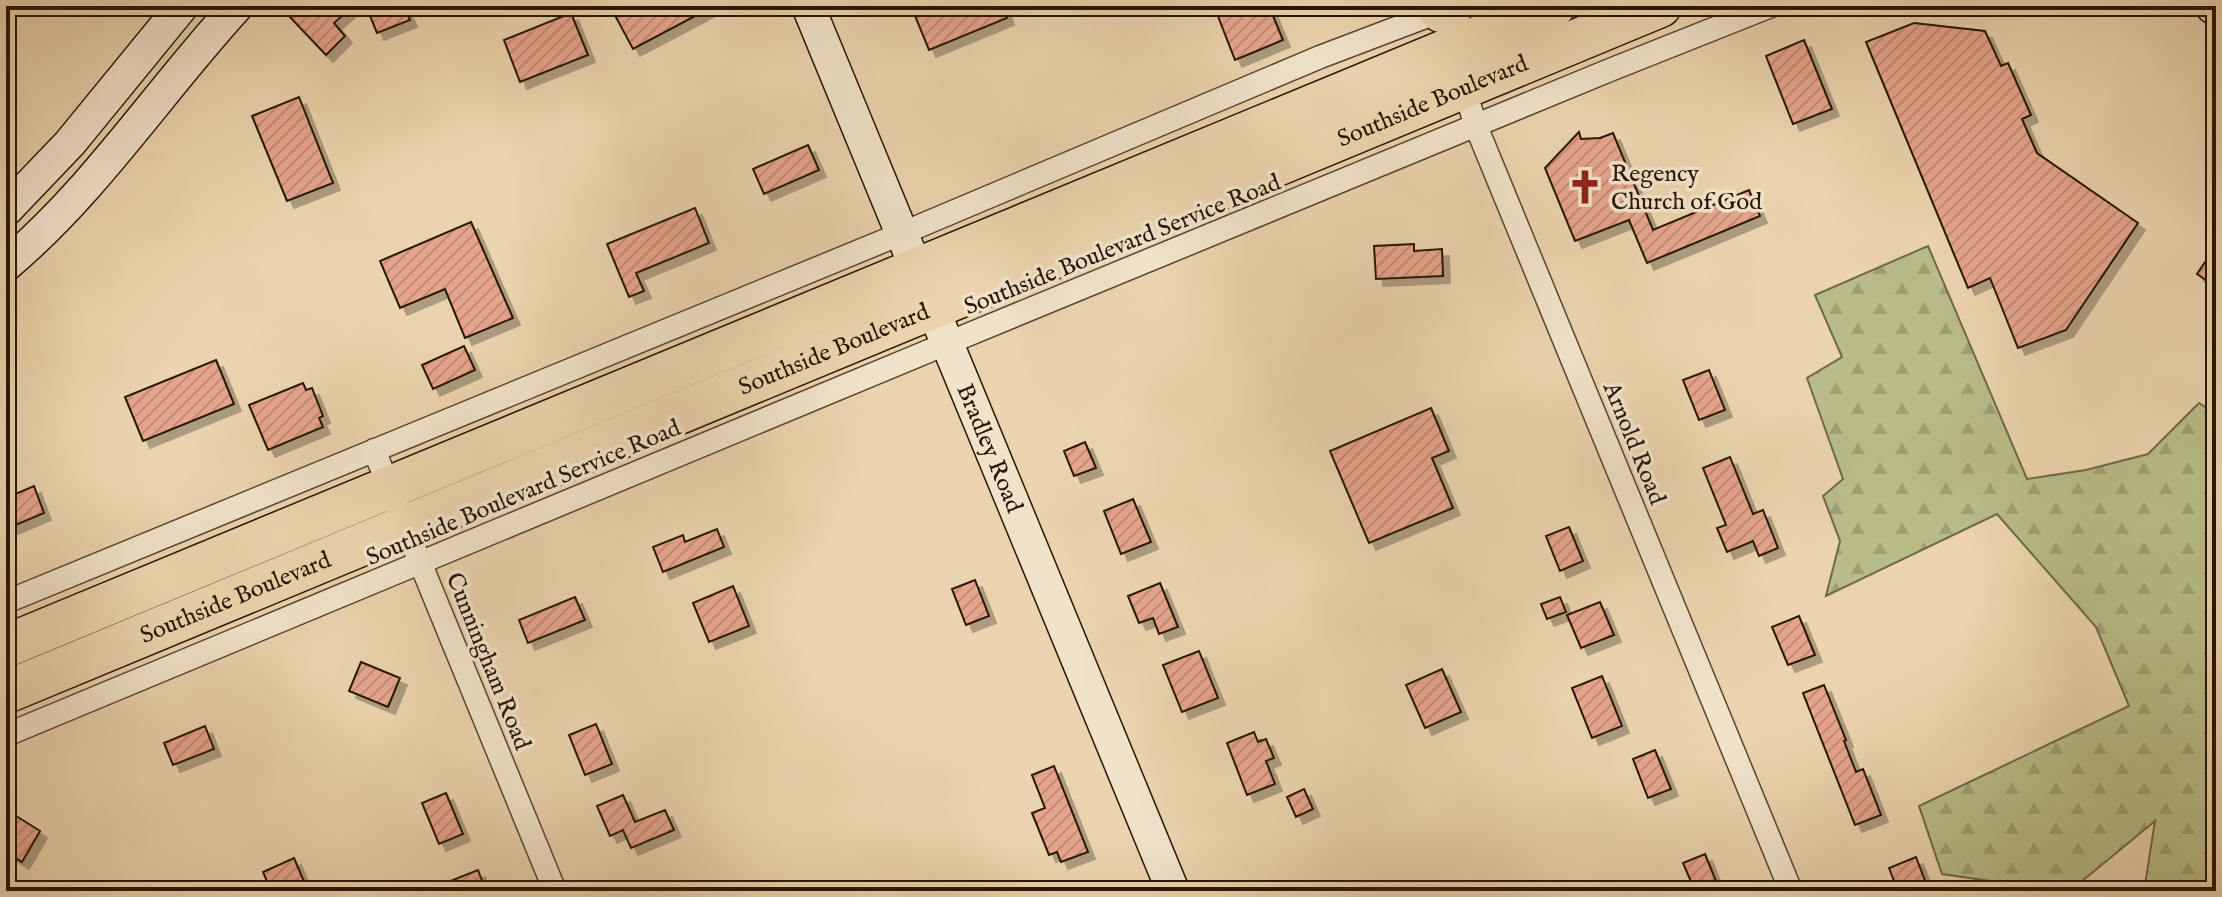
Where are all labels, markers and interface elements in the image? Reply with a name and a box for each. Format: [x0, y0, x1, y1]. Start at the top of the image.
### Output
street label: Southside Boulevard [1333, 48, 1533, 155]
place label: Regency Church of God [1611, 159, 1762, 218]
street label: Southside Boulevard Service Road [960, 167, 1286, 323]
church icon: Regency Church of God [1566, 168, 1604, 206]
street label: Southside Boulevard [734, 297, 934, 403]
street label: Arnold Road [1595, 377, 1672, 510]
street label: Bradley Road [948, 379, 1029, 518]
street label: Southside Boulevard Service Road [362, 413, 686, 574]
street label: Southside Boulevard [136, 545, 336, 652]
street label: Cunningham Road [438, 568, 537, 755]

